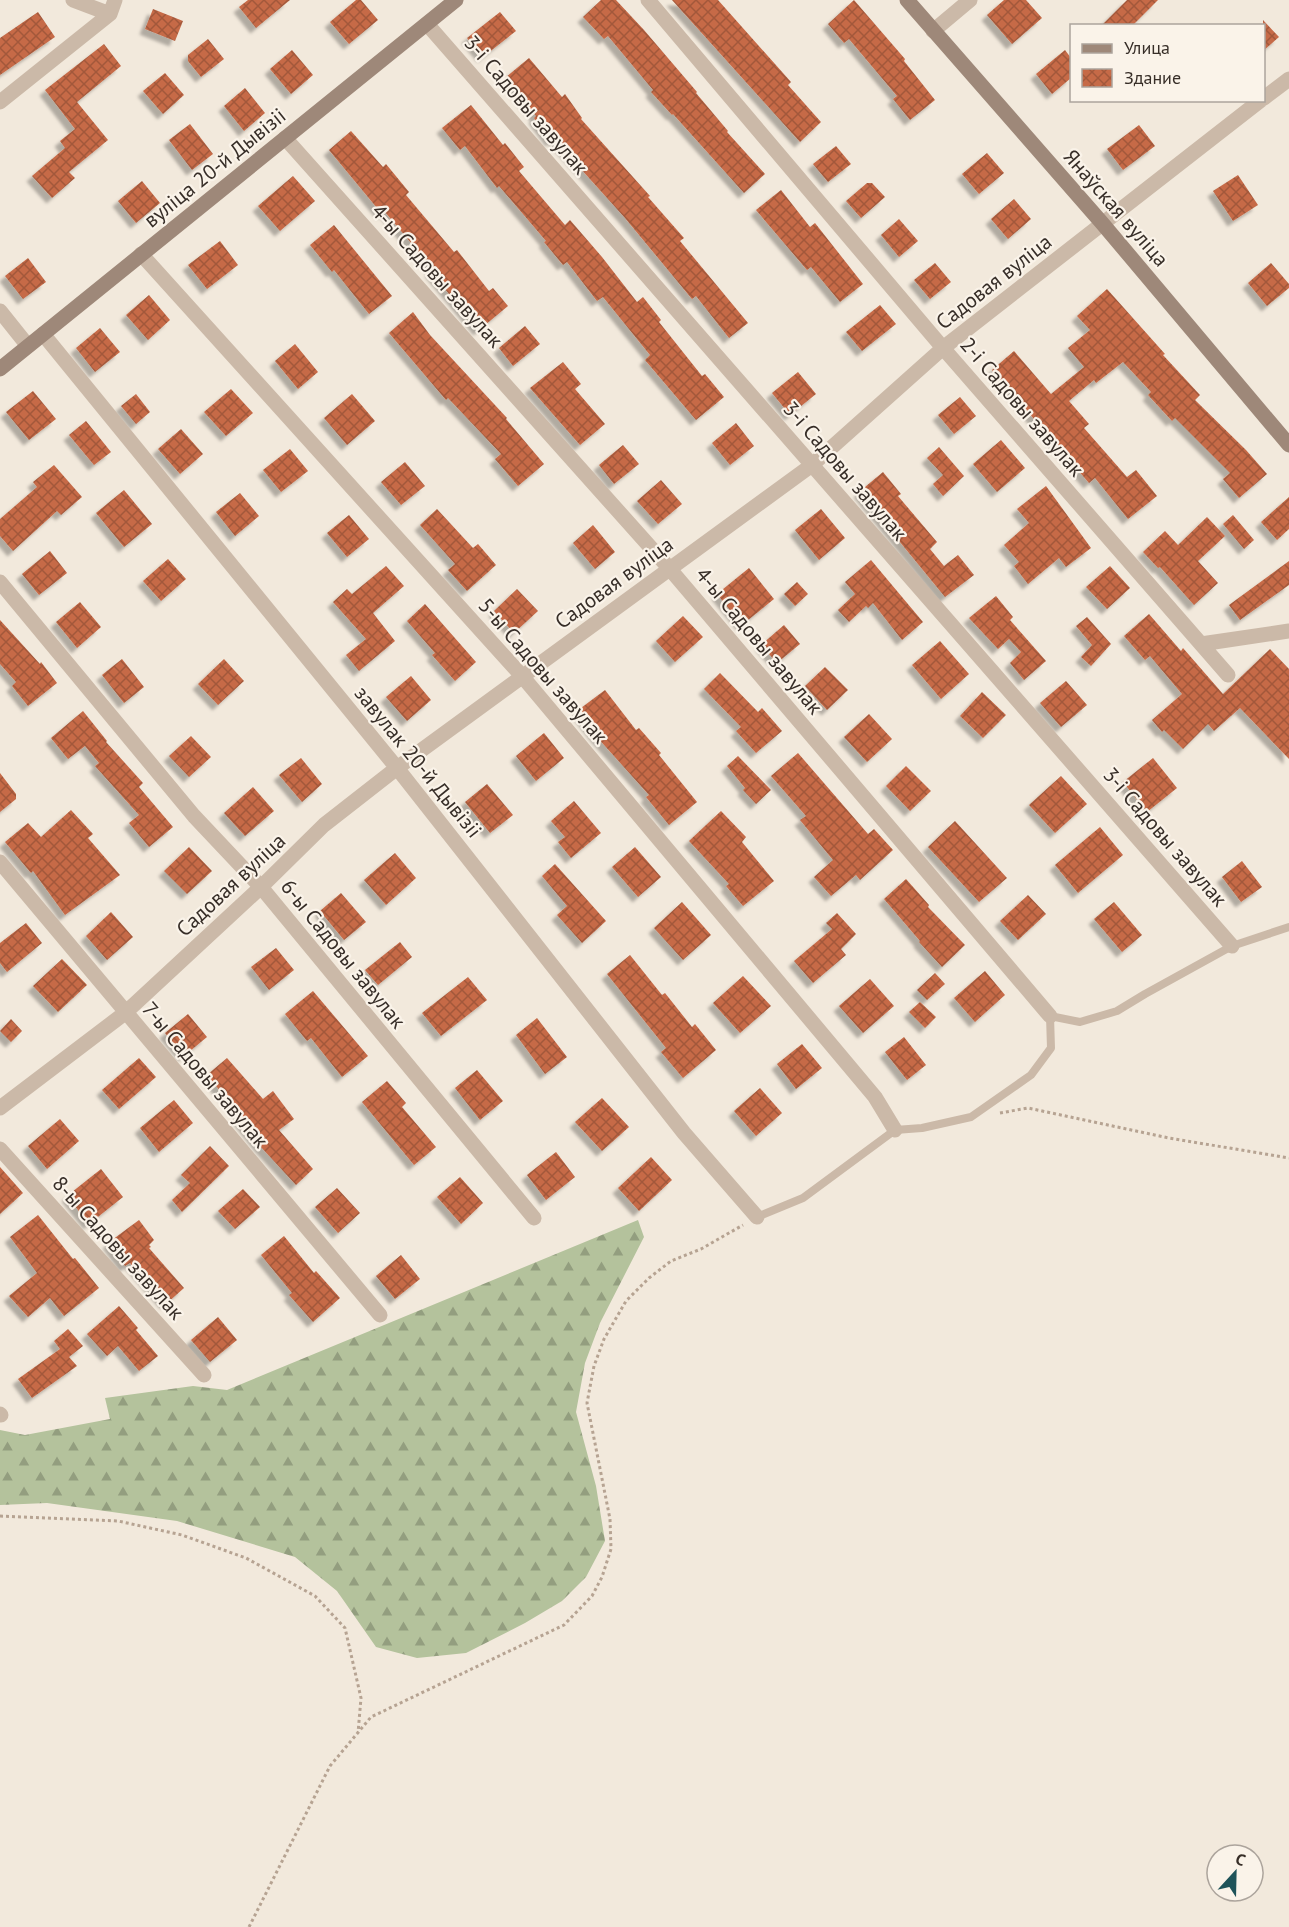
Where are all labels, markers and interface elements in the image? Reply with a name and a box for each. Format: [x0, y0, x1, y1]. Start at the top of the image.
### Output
legend [1070, 24, 1265, 102]
street label: 3-і Садовы завулак [458, 29, 594, 180]
text: Улица [1124, 36, 1170, 59]
text: Здание [1124, 66, 1181, 89]
street label: вуліца 20-й Дывізіі [138, 102, 291, 233]
street label: Янаўская вуліца [1058, 143, 1175, 272]
street label: 4-ы Садовы завулак [366, 198, 509, 353]
street label: Садовая вуліца [930, 228, 1057, 335]
street label: 2-і Садовы завулак [954, 331, 1090, 482]
street label: 3-і Садовы завулак [777, 395, 913, 546]
street label: Садовая вуліца [549, 531, 678, 635]
street label: 4-ы Садовы завулак [690, 561, 829, 720]
street label: 5-ы Садовы завулак [473, 592, 614, 749]
street label: завулак 20-й Дывізіі [349, 680, 488, 843]
street label: 3-і Садовы завулак [1097, 761, 1233, 912]
street label: Садовая вуліца [170, 827, 291, 942]
street label: 6-ы Садовы завулак [275, 874, 412, 1034]
street label: 7-ы Садовы завулак [136, 996, 274, 1153]
street label: 8-ы Садовы завулак [47, 1170, 190, 1325]
north arrow [1205, 1843, 1265, 1903]
text: С [1233, 1848, 1249, 1870]

